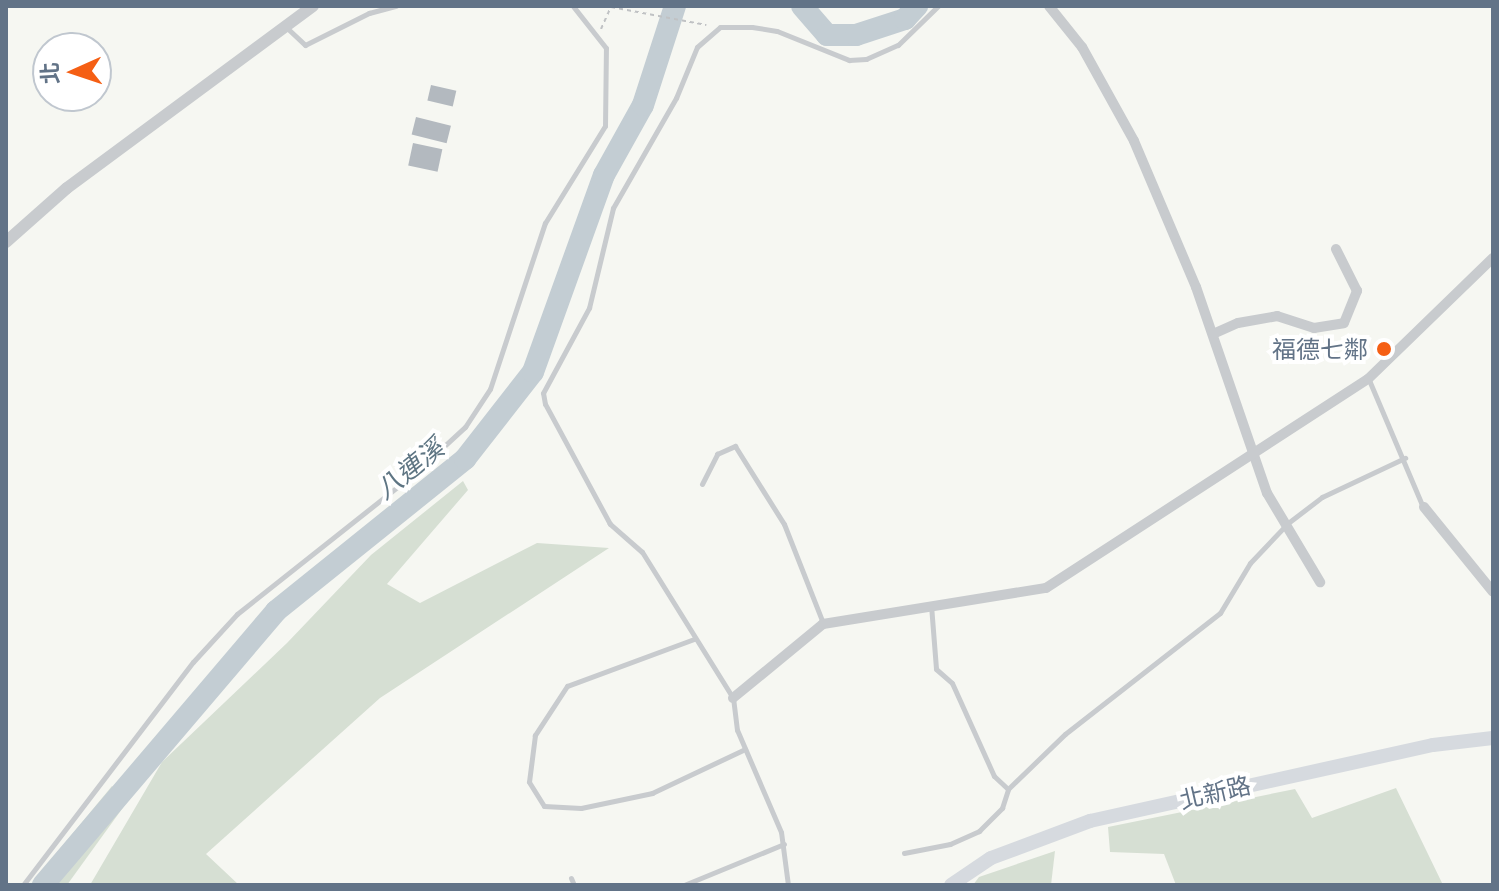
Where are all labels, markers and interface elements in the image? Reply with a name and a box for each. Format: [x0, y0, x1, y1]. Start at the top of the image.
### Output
north arrow [32, 32, 112, 112]
text: 北 [35, 61, 64, 85]
place label: 福德七鄰 [1272, 335, 1368, 363]
marker: 福德七鄰 [1375, 340, 1393, 358]
water label: 八連溪 [369, 431, 449, 505]
street label: 北新路 [1177, 770, 1253, 814]

